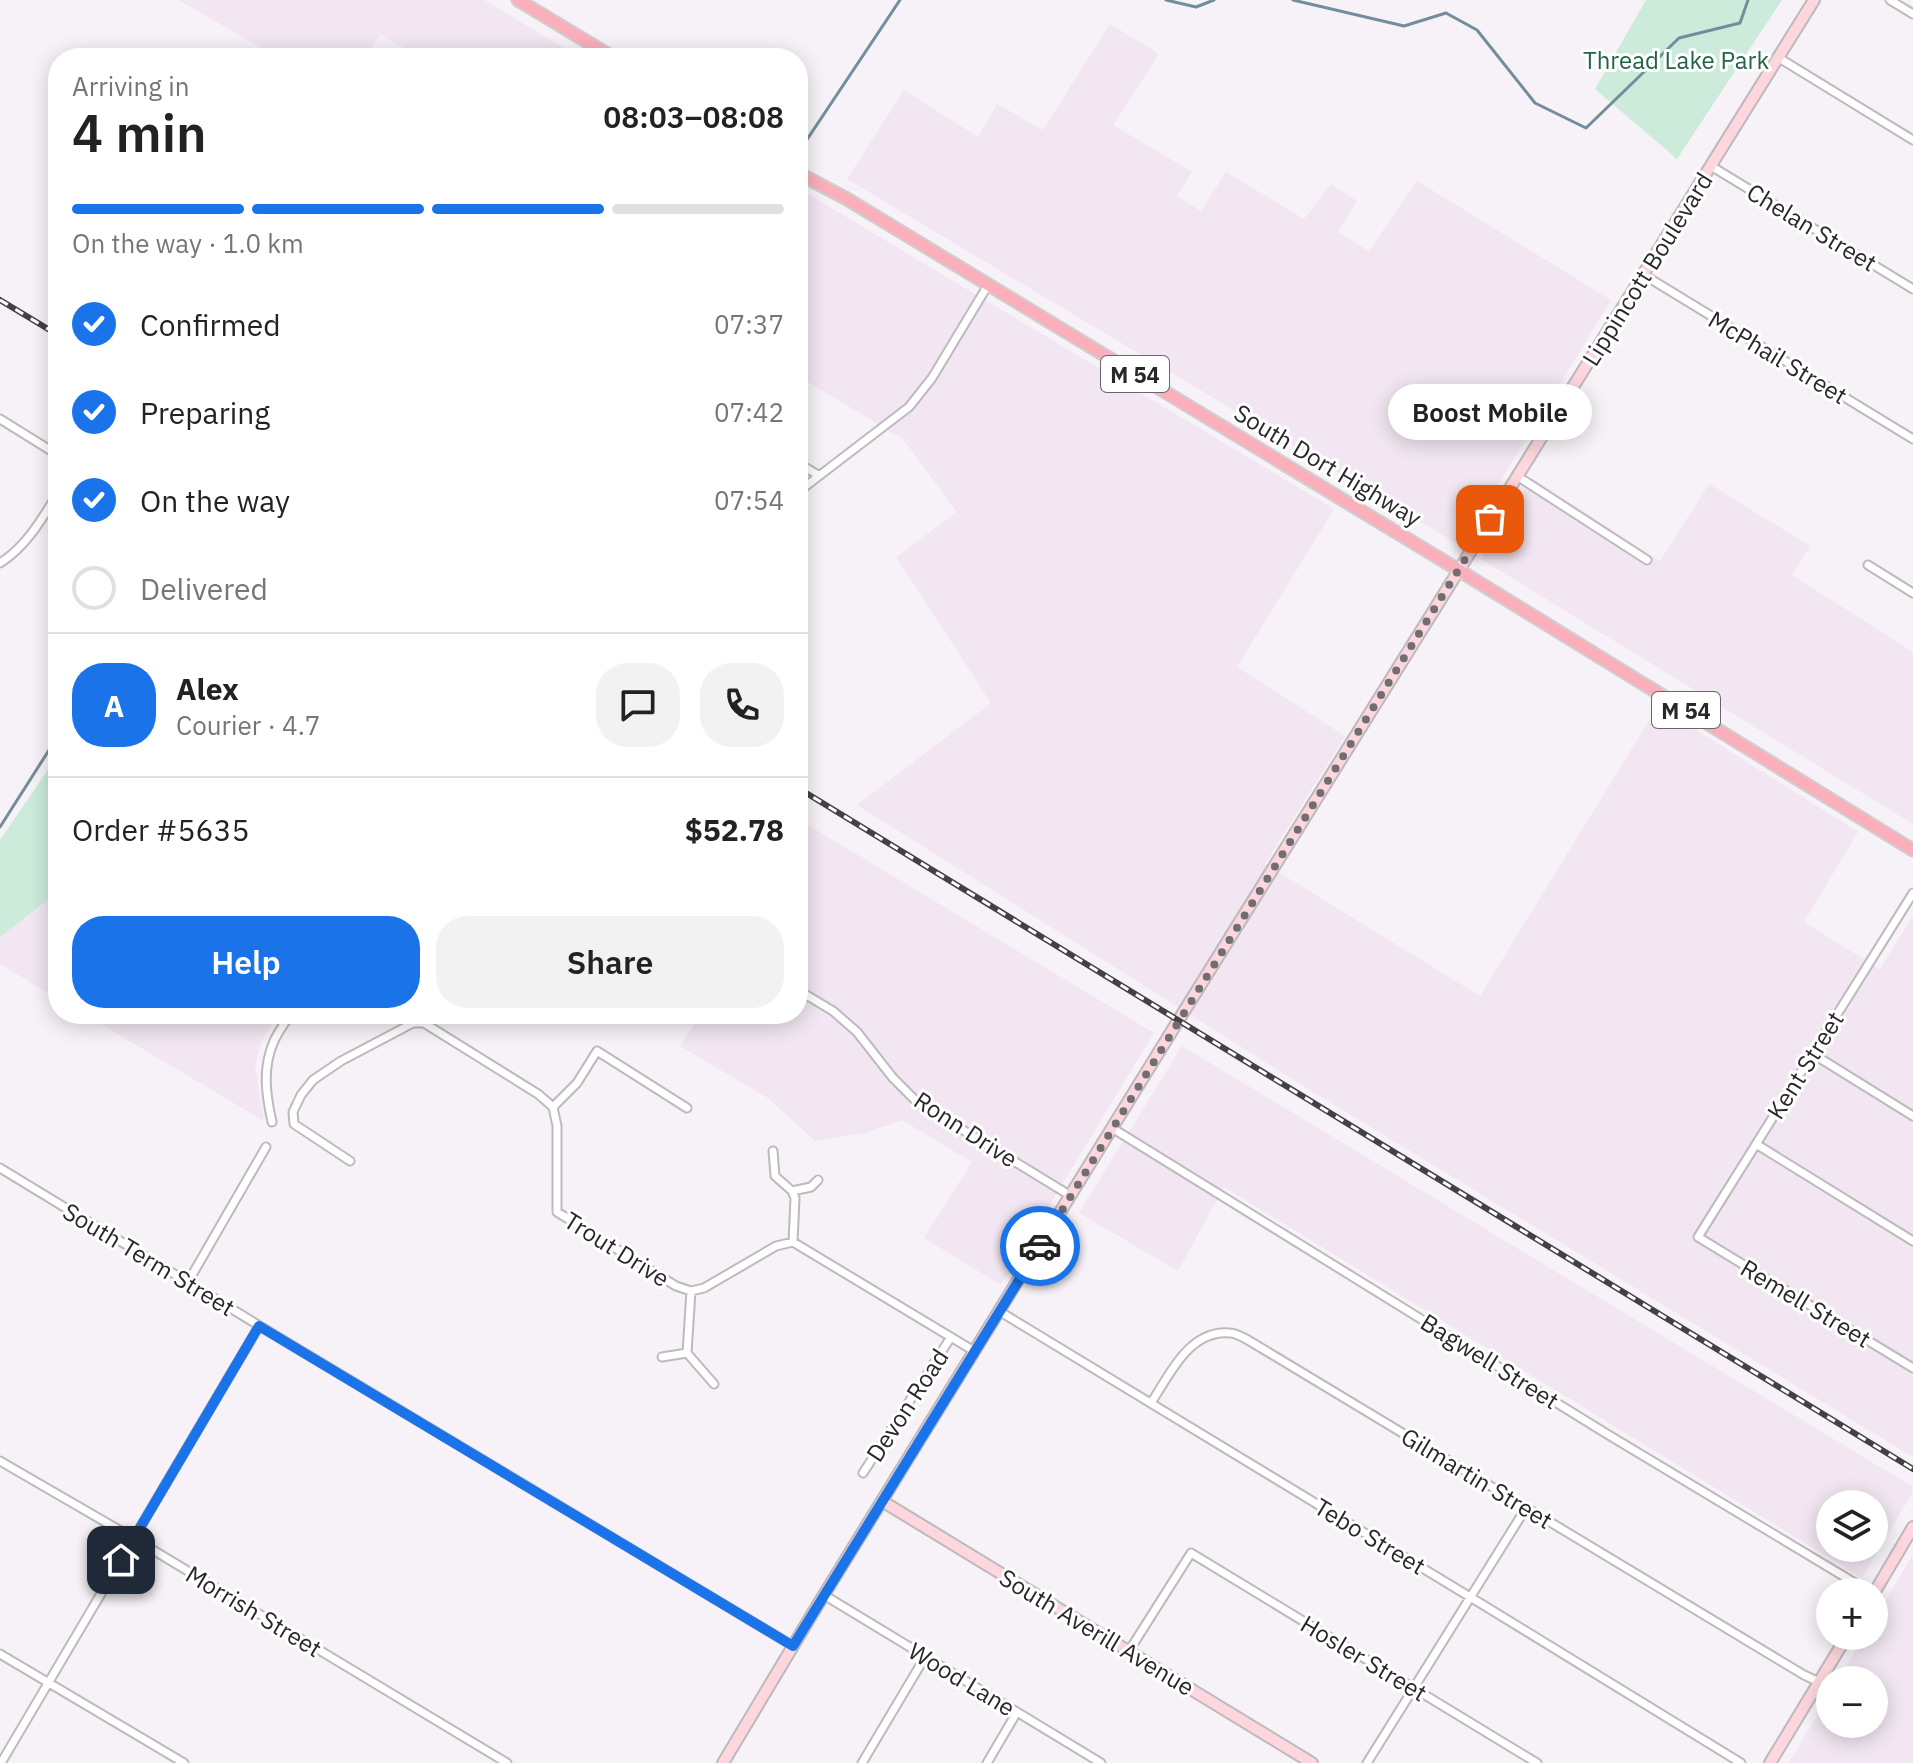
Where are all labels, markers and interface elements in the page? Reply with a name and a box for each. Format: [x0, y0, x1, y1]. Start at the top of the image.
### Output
park label: Thread Lake Park [1583, 44, 1769, 76]
text: Arriving in [72, 69, 189, 103]
text: 08:03–08:08 [603, 97, 784, 136]
text: 4 min [72, 99, 207, 166]
street label: Lippincott Boulevard [1574, 166, 1720, 372]
street label: Chelan Street [1741, 176, 1883, 278]
text: On the way · 1.0 km [72, 226, 304, 260]
icon: check [72, 302, 116, 346]
street label: McPhail Street [1703, 303, 1853, 411]
text: Confirmed [140, 305, 281, 344]
text: 07:37 [714, 307, 784, 341]
road number: M 54 [1101, 356, 1169, 392]
callout: Boost Mobile [1388, 383, 1592, 439]
icon: check [72, 390, 116, 434]
text: Preparing [140, 393, 270, 432]
text: 07:42 [714, 395, 784, 429]
text: Boost Mobile [1412, 395, 1568, 429]
street label: South Dort Highway [1228, 396, 1428, 534]
icon: check [72, 478, 116, 522]
text: On the way [140, 481, 290, 520]
text: 07:54 [714, 483, 784, 517]
pin [1456, 485, 1524, 553]
icon: bag [1468, 497, 1512, 541]
text: Delivered [140, 569, 268, 608]
button: chat [596, 663, 680, 747]
button: phone [700, 663, 784, 747]
text: Alex [176, 669, 239, 708]
text: A [104, 686, 124, 725]
road number: M 54 [1652, 692, 1720, 728]
text: Courier · 4.7 [176, 708, 320, 742]
text: Order #5635 [72, 810, 249, 849]
text: $52.78 [685, 810, 784, 849]
button: Help [72, 916, 420, 1008]
button: Share [436, 916, 784, 1008]
street label: Kent Street [1759, 1005, 1851, 1125]
street label: Ronn Drive [908, 1084, 1024, 1174]
street label: South Term Street [57, 1195, 241, 1323]
street label: Trout Drive [558, 1204, 676, 1294]
courier [1000, 1206, 1080, 1286]
icon: car [1018, 1224, 1062, 1268]
street label: Remell Street [1735, 1251, 1877, 1355]
street label: Bagwell Street [1415, 1306, 1565, 1416]
street label: Devon Road [859, 1342, 955, 1468]
street label: Gilmartin Street [1395, 1420, 1559, 1536]
street label: Tebo Street [1309, 1490, 1431, 1582]
map controls [1816, 1490, 1888, 1738]
button: layers [1816, 1490, 1888, 1562]
pin [87, 1526, 155, 1594]
icon: home [99, 1538, 143, 1582]
street label: Morrish Street [180, 1558, 328, 1664]
street label: South Averill Avenue [994, 1561, 1200, 1703]
button: + [1816, 1578, 1888, 1650]
street label: Hosler Street [1295, 1608, 1433, 1708]
street label: Wood Lane [903, 1635, 1021, 1723]
button: − [1816, 1666, 1888, 1738]

